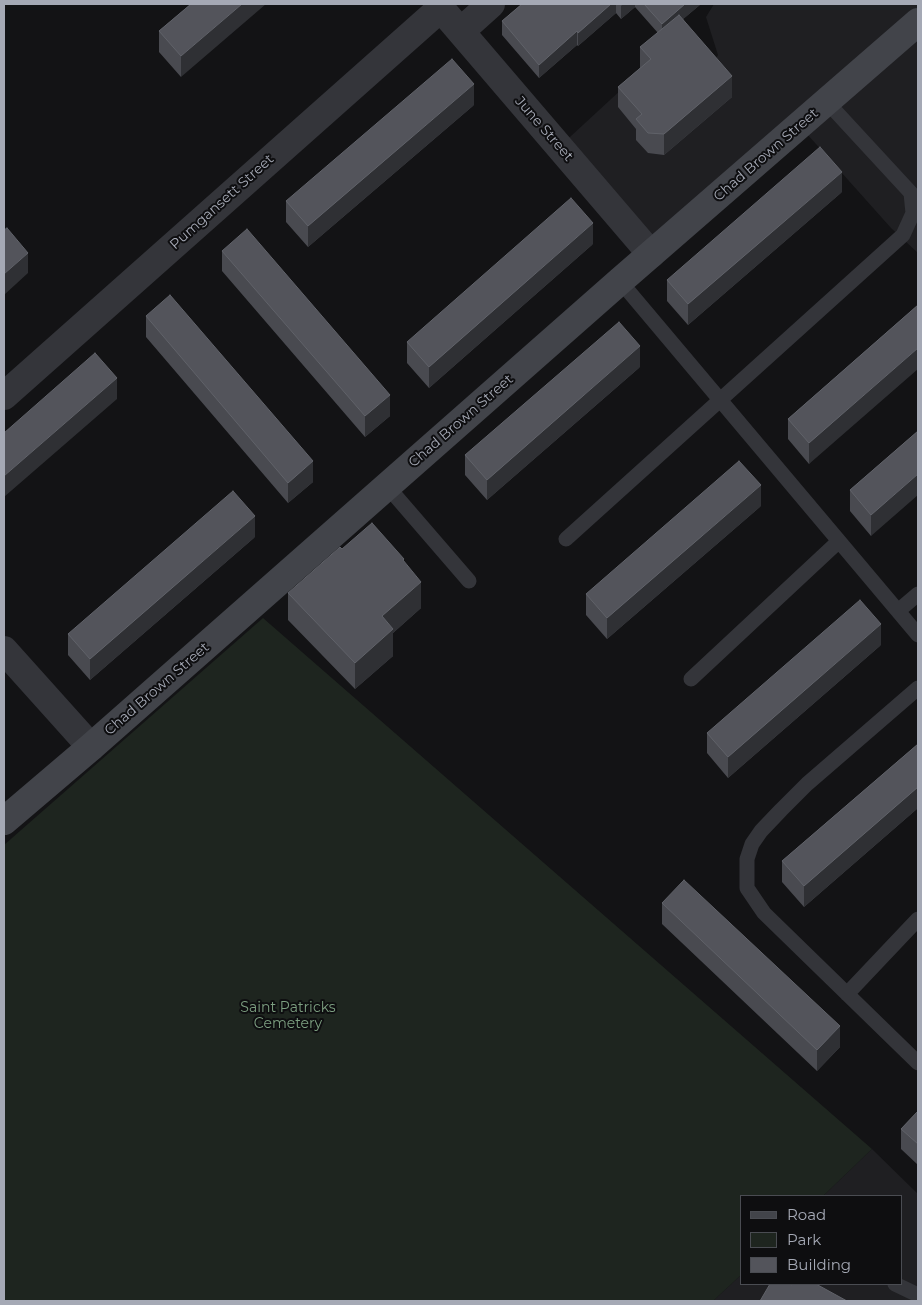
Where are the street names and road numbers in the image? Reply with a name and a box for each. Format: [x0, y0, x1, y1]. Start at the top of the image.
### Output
street label: June Street [511, 93, 577, 165]
street label: Chad Brown Street [710, 105, 822, 205]
street label: Pumgansett Street [167, 151, 277, 253]
street label: Chad Brown Street [405, 371, 517, 471]
street label: Chad Brown Street [101, 639, 213, 739]

